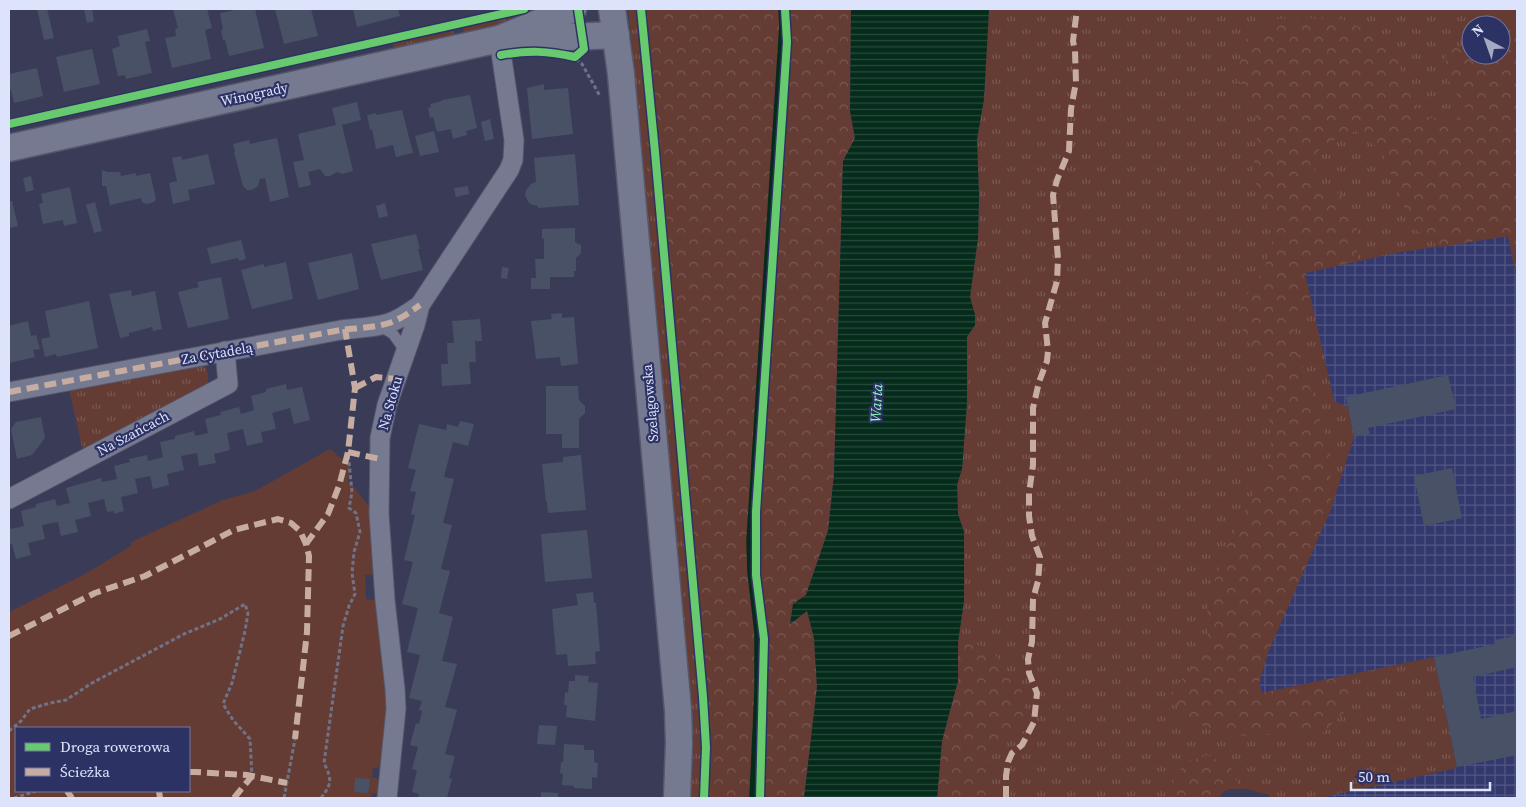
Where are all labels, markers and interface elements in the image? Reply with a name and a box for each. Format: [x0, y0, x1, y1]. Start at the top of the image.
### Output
north arrow [1461, 15, 1511, 65]
text: N [1467, 19, 1488, 41]
street label: Winogrady [218, 77, 290, 111]
street label: Za Cytadelą [180, 337, 255, 369]
street label: Szelągowska [637, 363, 663, 443]
street label: Na Stoku [373, 374, 407, 432]
water label: Warta [864, 383, 888, 423]
street label: Na Szańcach [94, 406, 172, 460]
legend [15, 727, 190, 792]
text: Droga rowerowa [60, 736, 171, 757]
scale bar [1351, 760, 1490, 792]
text: Ścieżka [60, 761, 110, 782]
text: 50 m [1358, 766, 1390, 787]

